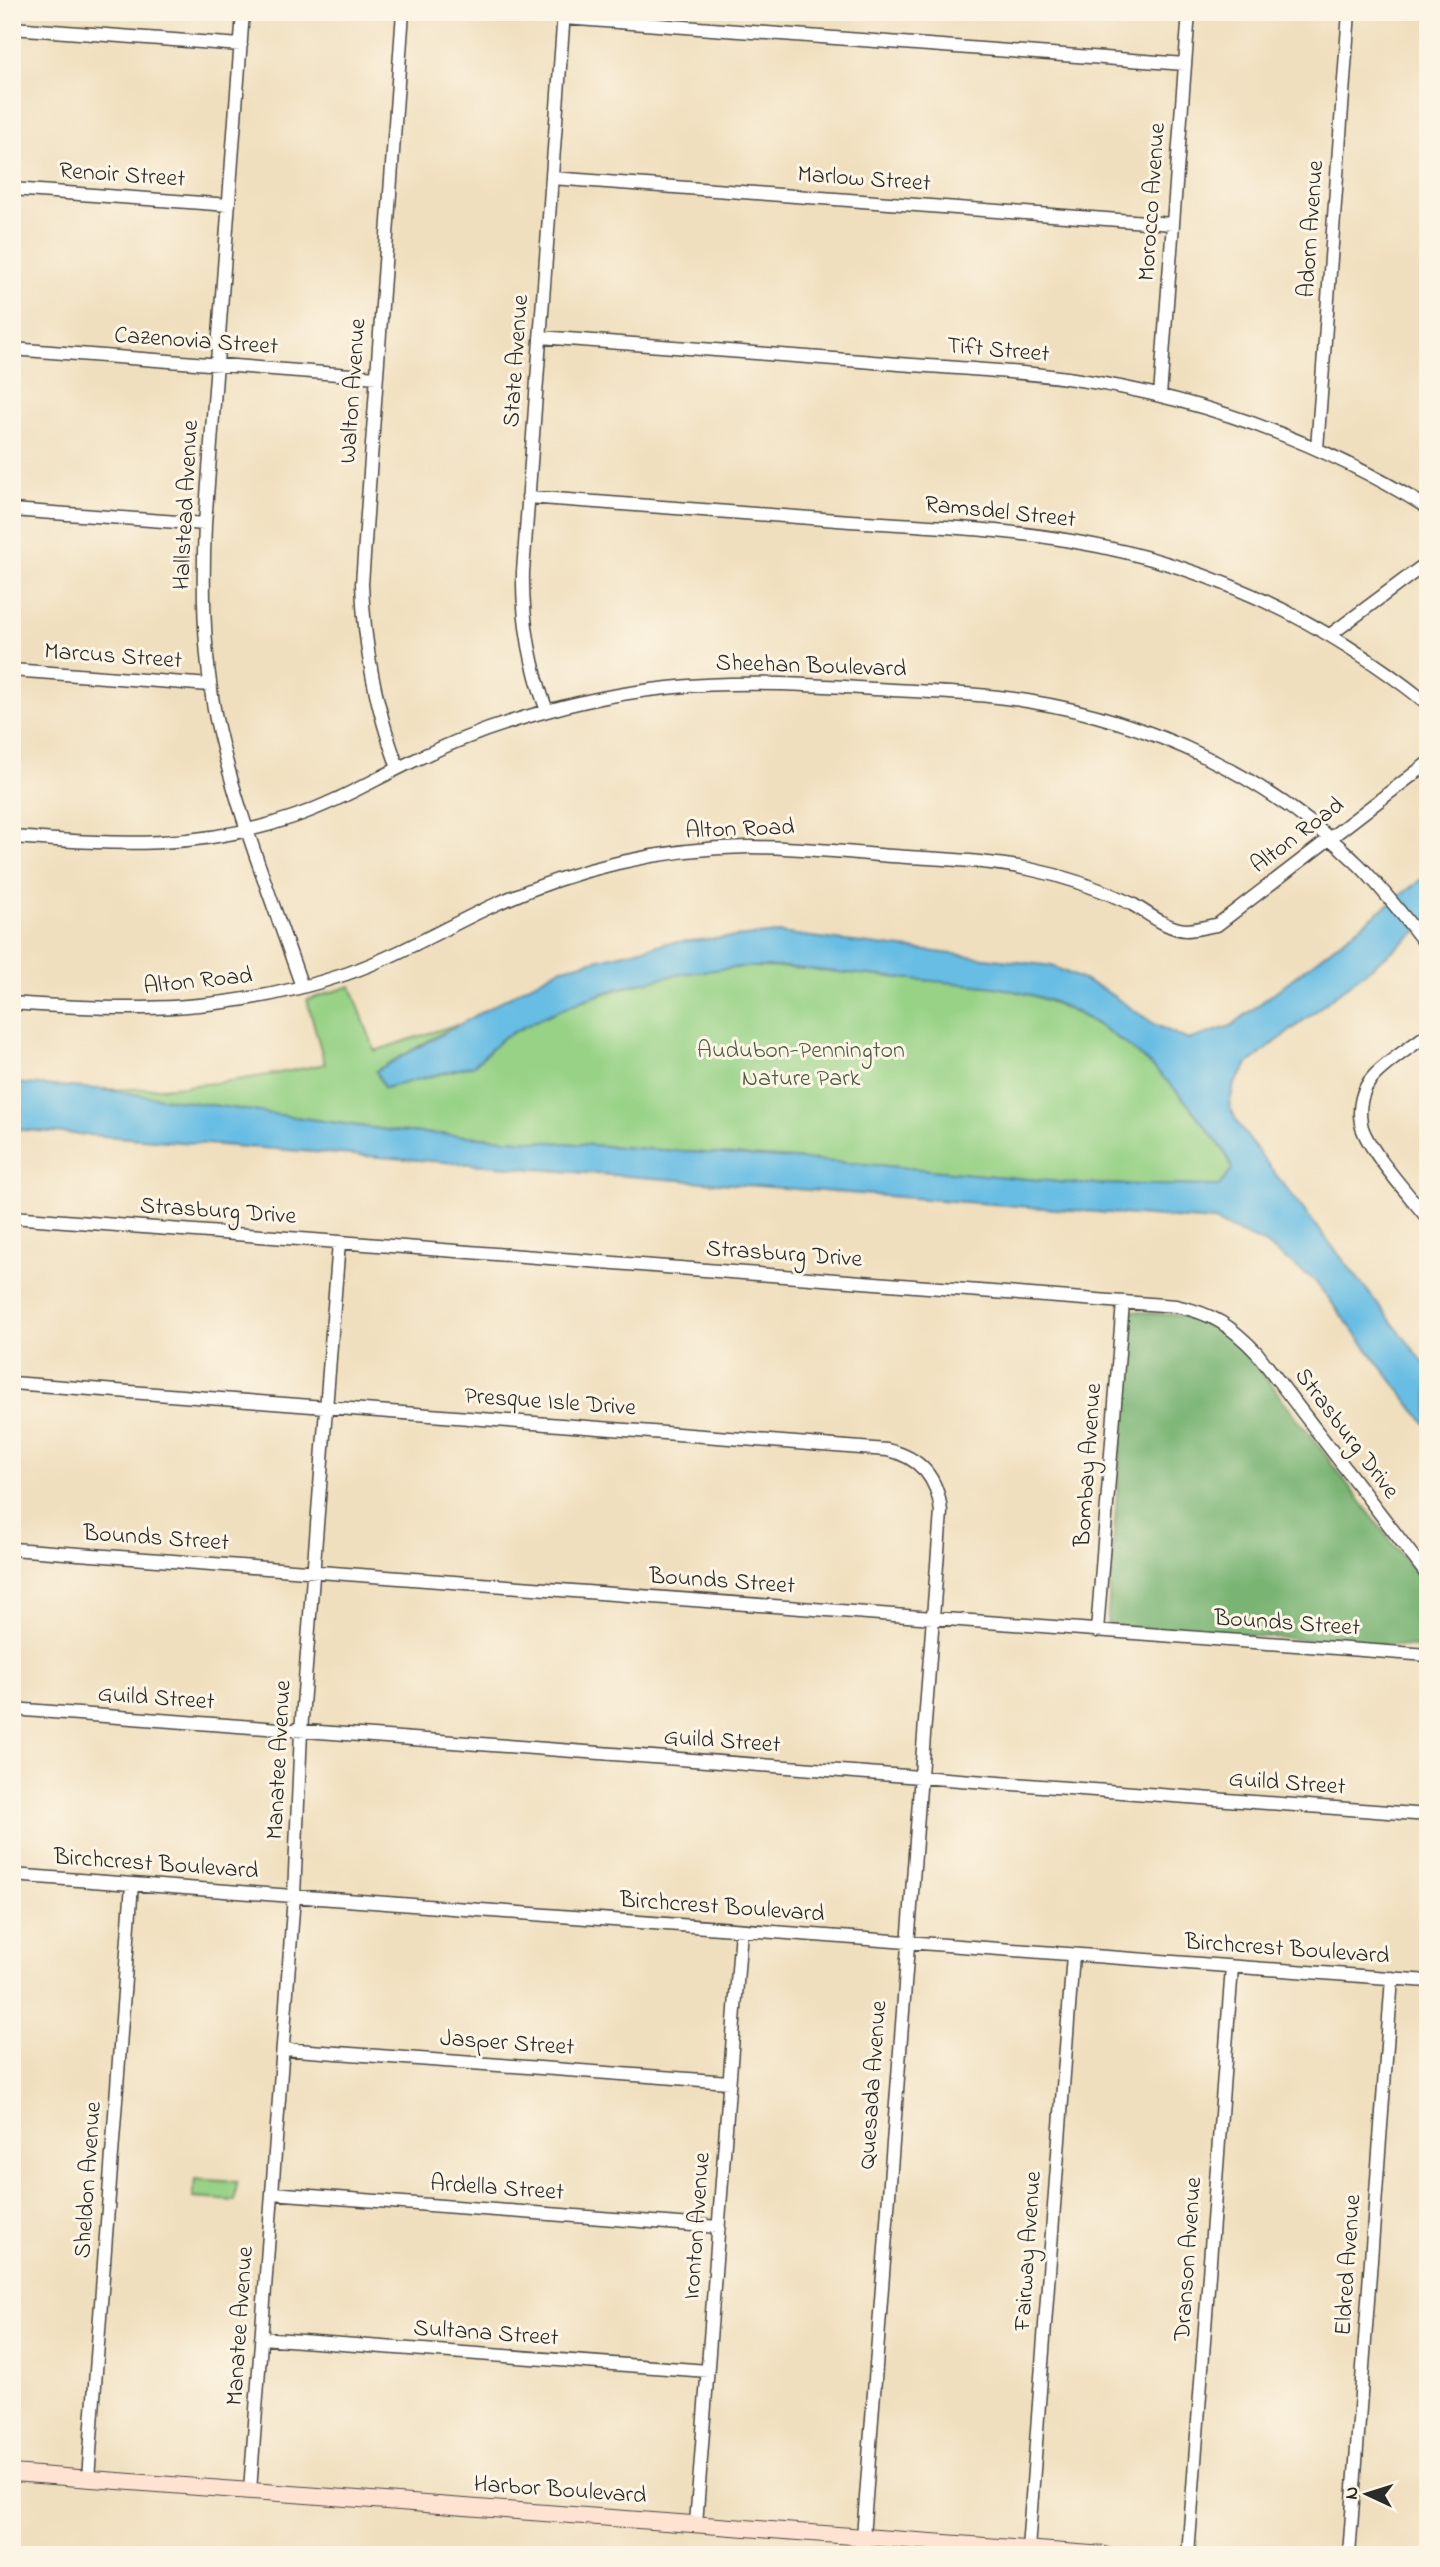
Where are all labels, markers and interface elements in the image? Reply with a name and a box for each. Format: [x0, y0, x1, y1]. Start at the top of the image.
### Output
street label: Morocco Avenue [1130, 121, 1176, 282]
street label: Renoir Street [58, 154, 186, 198]
street label: Marlow Street [796, 158, 932, 202]
street label: Adorn Avenue [1290, 159, 1334, 299]
street label: State Avenue [495, 293, 539, 429]
street label: Walton Avenue [331, 317, 377, 465]
street label: Cazenovia Street [113, 319, 279, 365]
street label: Tift Street [945, 329, 1051, 373]
street label: Hallstead Avenue [165, 419, 209, 591]
street label: Ramsdel Street [923, 488, 1077, 538]
street label: Marcus Street [43, 635, 183, 679]
street label: Sheehan Boulevard [715, 646, 907, 688]
street label: Alton Road [1244, 789, 1353, 883]
street label: Alton Road [685, 811, 796, 849]
street label: Alton Road [142, 959, 255, 1005]
park label: Audubon-Pennington Nature Park [697, 1034, 905, 1097]
street label: Strasburg Drive [139, 1189, 298, 1235]
street label: Strasburg Drive [705, 1232, 864, 1278]
street label: Strasburg Drive [1285, 1361, 1407, 1507]
street label: Presque Isle Drive [463, 1380, 637, 1426]
street label: Bombay Avenue [1066, 1382, 1113, 1549]
street label: Bounds Street [81, 1516, 230, 1562]
street label: Bounds Street [647, 1559, 796, 1605]
street label: Bounds Street [1212, 1601, 1361, 1647]
street label: Guild Street [96, 1677, 216, 1721]
street label: Manatee Avenue [258, 1679, 302, 1841]
street label: Guild Street [662, 1720, 782, 1764]
street label: Guild Street [1227, 1762, 1347, 1806]
street label: Birchcrest Boulevard [51, 1840, 260, 1890]
street label: Birchcrest Boulevard [617, 1883, 826, 1933]
street label: Birchcrest Boulevard [1182, 1925, 1391, 1975]
street label: Quesada Avenue [851, 1999, 897, 2171]
street label: Jasper Street [439, 2022, 575, 2066]
street label: Sheldon Avenue [66, 2100, 112, 2260]
street label: Ironton Avenue [675, 2151, 721, 2301]
street label: Ardella Street [429, 2167, 565, 2211]
street label: Fairway Avenue [1006, 2170, 1053, 2333]
street label: Dranson Avenue [1166, 2176, 1212, 2343]
street label: Eldred Avenue [1327, 2193, 1371, 2337]
street label: Manatee Avenue [218, 2245, 264, 2407]
street label: Sultana Street [412, 2311, 560, 2357]
north arrow [1332, 2458, 1402, 2528]
street label: Harbor Boulevard [472, 2468, 648, 2515]
text: N [1339, 2485, 1366, 2500]

